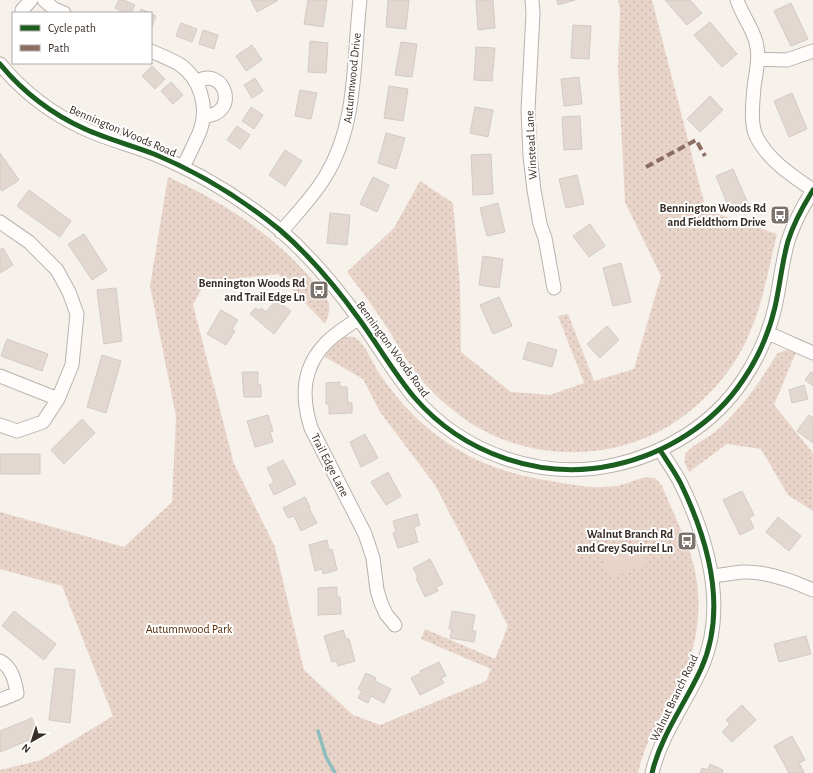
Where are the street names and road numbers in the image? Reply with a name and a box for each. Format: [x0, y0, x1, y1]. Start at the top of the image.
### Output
street label: Autumnwood Drive [341, 32, 363, 124]
street label: Bennington Woods Road [68, 103, 178, 159]
street label: Winstead Lane [523, 110, 539, 180]
street label: Bennington Woods Road [354, 299, 432, 399]
street label: Trail Edge Lane [309, 431, 351, 499]
street label: Walnut Branch Road [648, 653, 700, 743]

